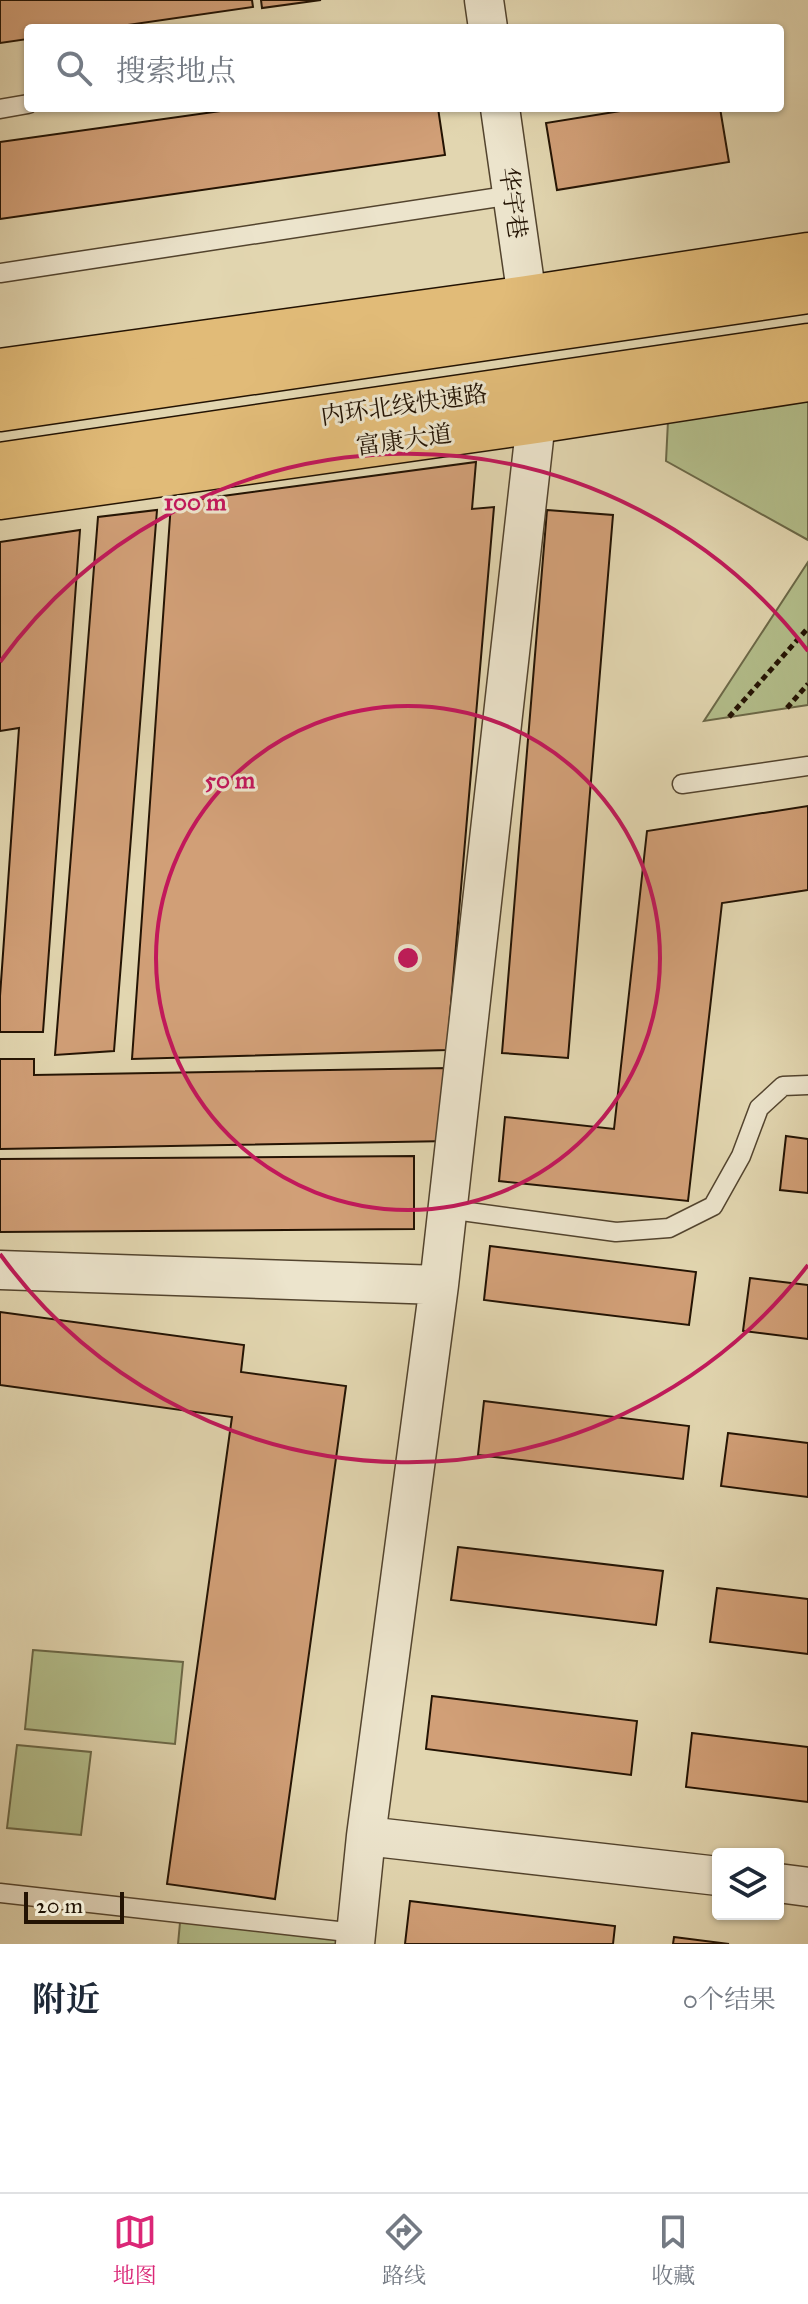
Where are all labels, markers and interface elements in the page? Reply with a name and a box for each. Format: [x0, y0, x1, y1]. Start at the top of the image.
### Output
search box [24, 24, 784, 112]
icon: search [52, 46, 96, 90]
text: 搜索地点 [116, 53, 236, 89]
street label: 华宇巷 [493, 165, 533, 241]
street label: 内环北线快速路 [319, 378, 489, 432]
street label: 富康大道 [354, 418, 454, 462]
text: 100 m [164, 487, 227, 517]
text: 50 m [205, 765, 256, 795]
centre of rings [394, 944, 422, 972]
map controls [712, 1848, 784, 1920]
button: layers [712, 1848, 784, 1920]
scale bar [24, 1888, 124, 1924]
text: 20 m [36, 1892, 83, 1919]
text: 附近 [32, 1979, 100, 2020]
text: 0个结果 [683, 1983, 776, 2015]
tab: 地图 [113, 2210, 157, 2289]
tab: 路线 [382, 2210, 426, 2289]
tab: 收藏 [651, 2210, 695, 2289]

